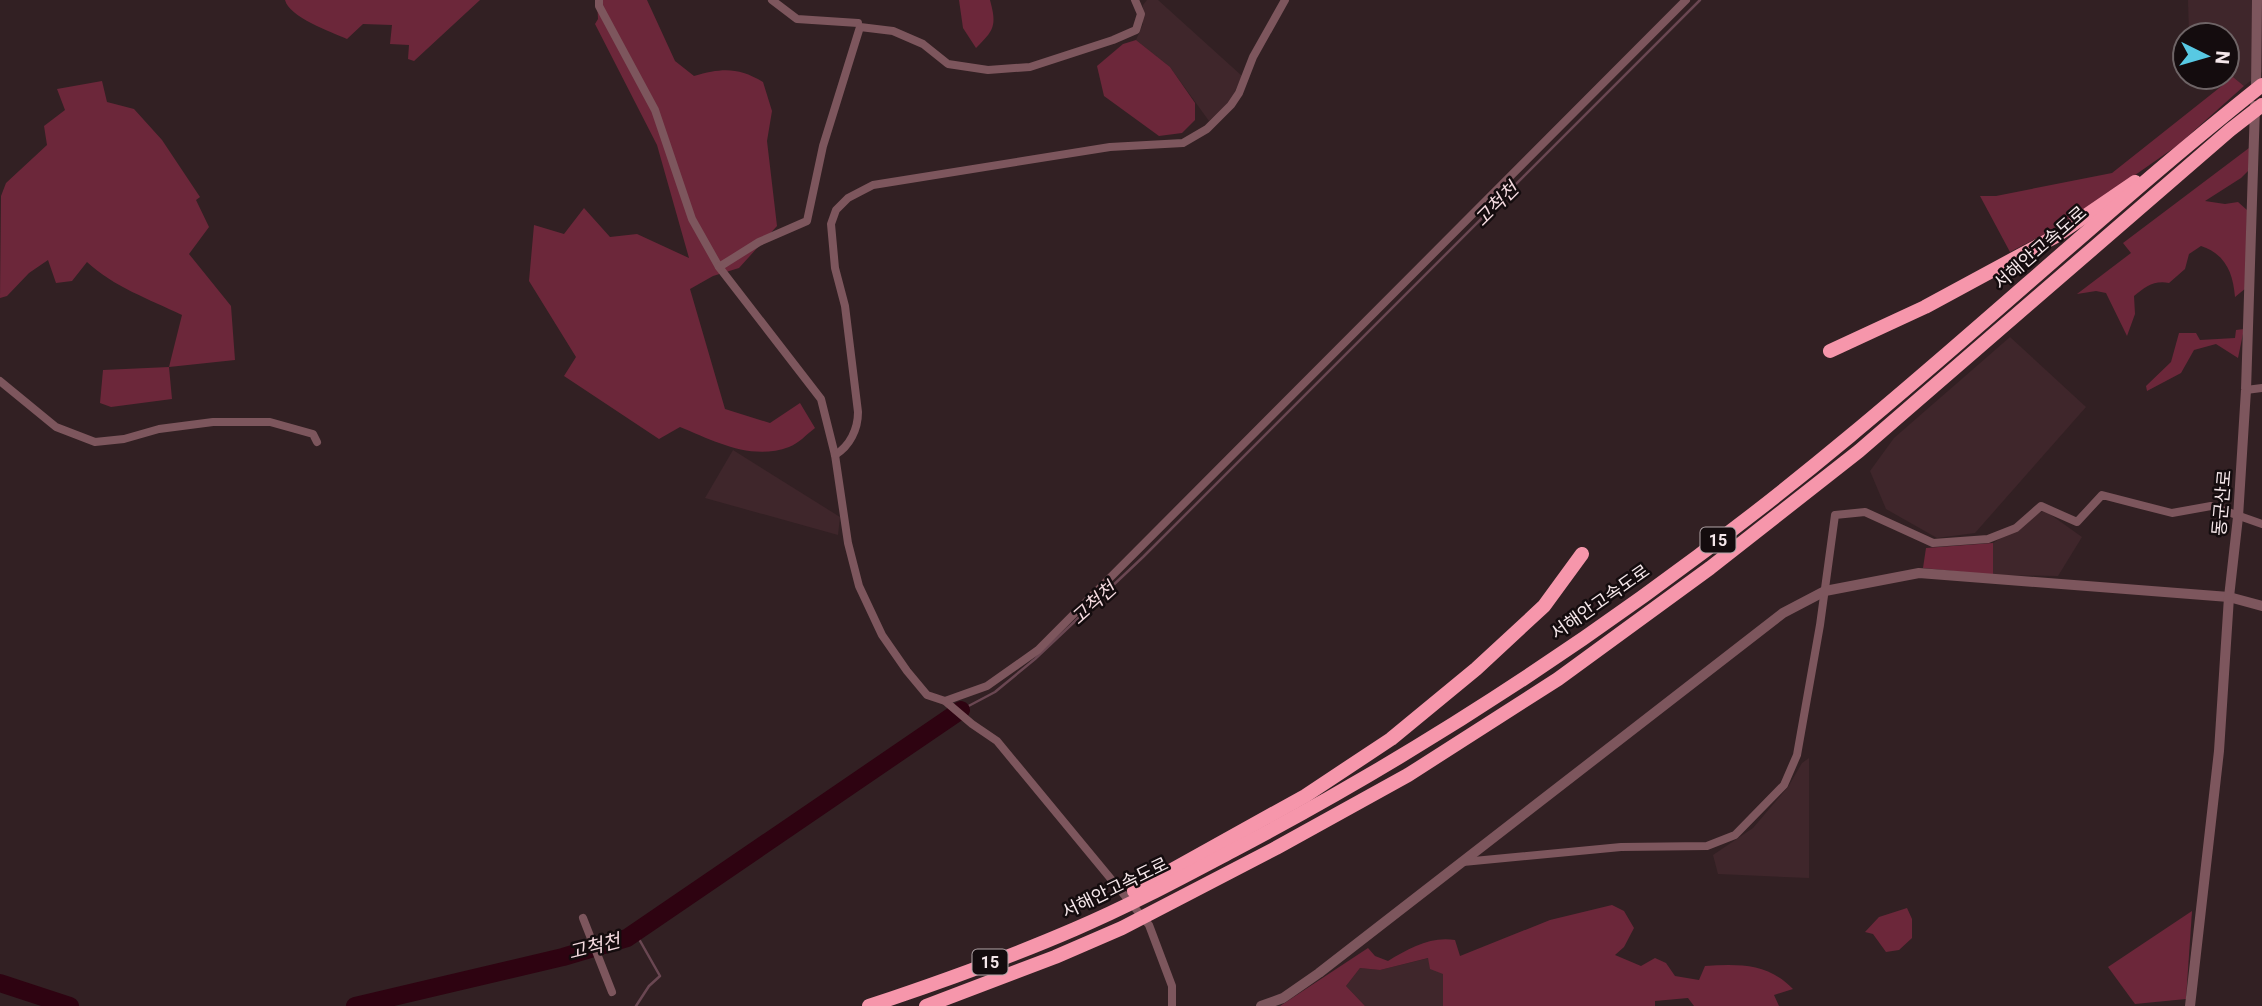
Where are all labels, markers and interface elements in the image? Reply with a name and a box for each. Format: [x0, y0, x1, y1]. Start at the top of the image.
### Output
north arrow [2171, 21, 2241, 91]
text: N [2210, 50, 2234, 65]
water label: 고척천 [1470, 177, 1524, 231]
street label: 서해안고속도로 [1989, 202, 2090, 294]
street label: 동군산로 [2208, 469, 2235, 537]
road number: 15 [1700, 527, 1736, 552]
street label: 서해안고속도로 [1546, 560, 1653, 643]
water label: 고척천 [1066, 576, 1122, 629]
street label: 서해안고속도로 [1058, 853, 1171, 922]
water label: 고척천 [566, 929, 624, 964]
road number: 15 [972, 950, 1007, 974]

